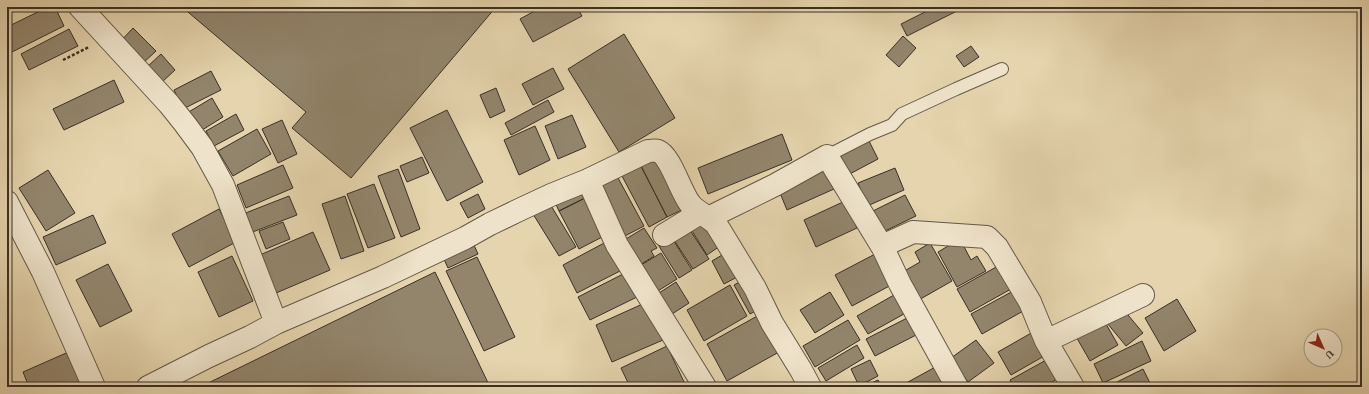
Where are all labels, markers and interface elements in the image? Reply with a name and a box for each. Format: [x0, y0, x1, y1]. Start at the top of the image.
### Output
north arrow [1303, 328, 1343, 368]
text: U [1321, 347, 1338, 364]

